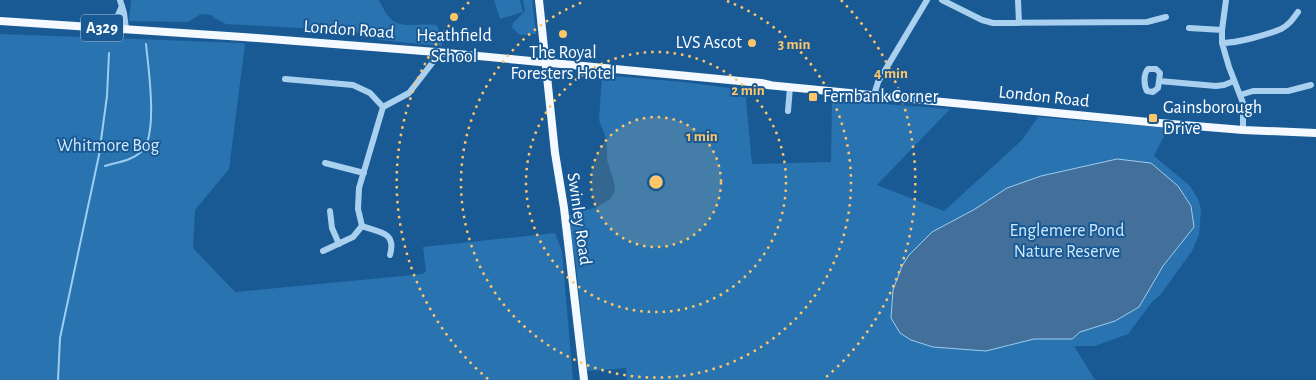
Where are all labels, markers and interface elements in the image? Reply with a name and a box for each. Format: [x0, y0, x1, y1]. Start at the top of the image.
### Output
marker: Heathfield School [448, 11, 460, 23]
road number: A329 [81, 14, 123, 42]
street label: London Road [303, 18, 395, 42]
place label: Heathfield School [416, 27, 492, 66]
marker: The Royal Foresters Hotel [557, 28, 569, 40]
place label: LVS Ascot [675, 34, 742, 52]
marker: LVS Ascot [746, 37, 758, 49]
text: 3 min [778, 37, 810, 52]
place label: The Royal Foresters Hotel [511, 44, 615, 83]
text: 4 min [874, 66, 908, 81]
text: 2 min [731, 83, 765, 98]
street label: London Road [998, 83, 1090, 111]
place label: Fernbank Corner [823, 88, 938, 106]
marker: Fernbank Corner [807, 91, 819, 103]
place label: Gainsborough Drive [1163, 99, 1262, 138]
marker: Gainsborough Drive [1147, 112, 1159, 124]
text: 1 min [686, 129, 718, 144]
park label: Whitmore Bog [57, 137, 160, 155]
street label: Swinley Road [564, 172, 594, 266]
centre of rings [647, 173, 665, 191]
park label: Englemere Pond Nature Reserve [1010, 222, 1124, 261]

